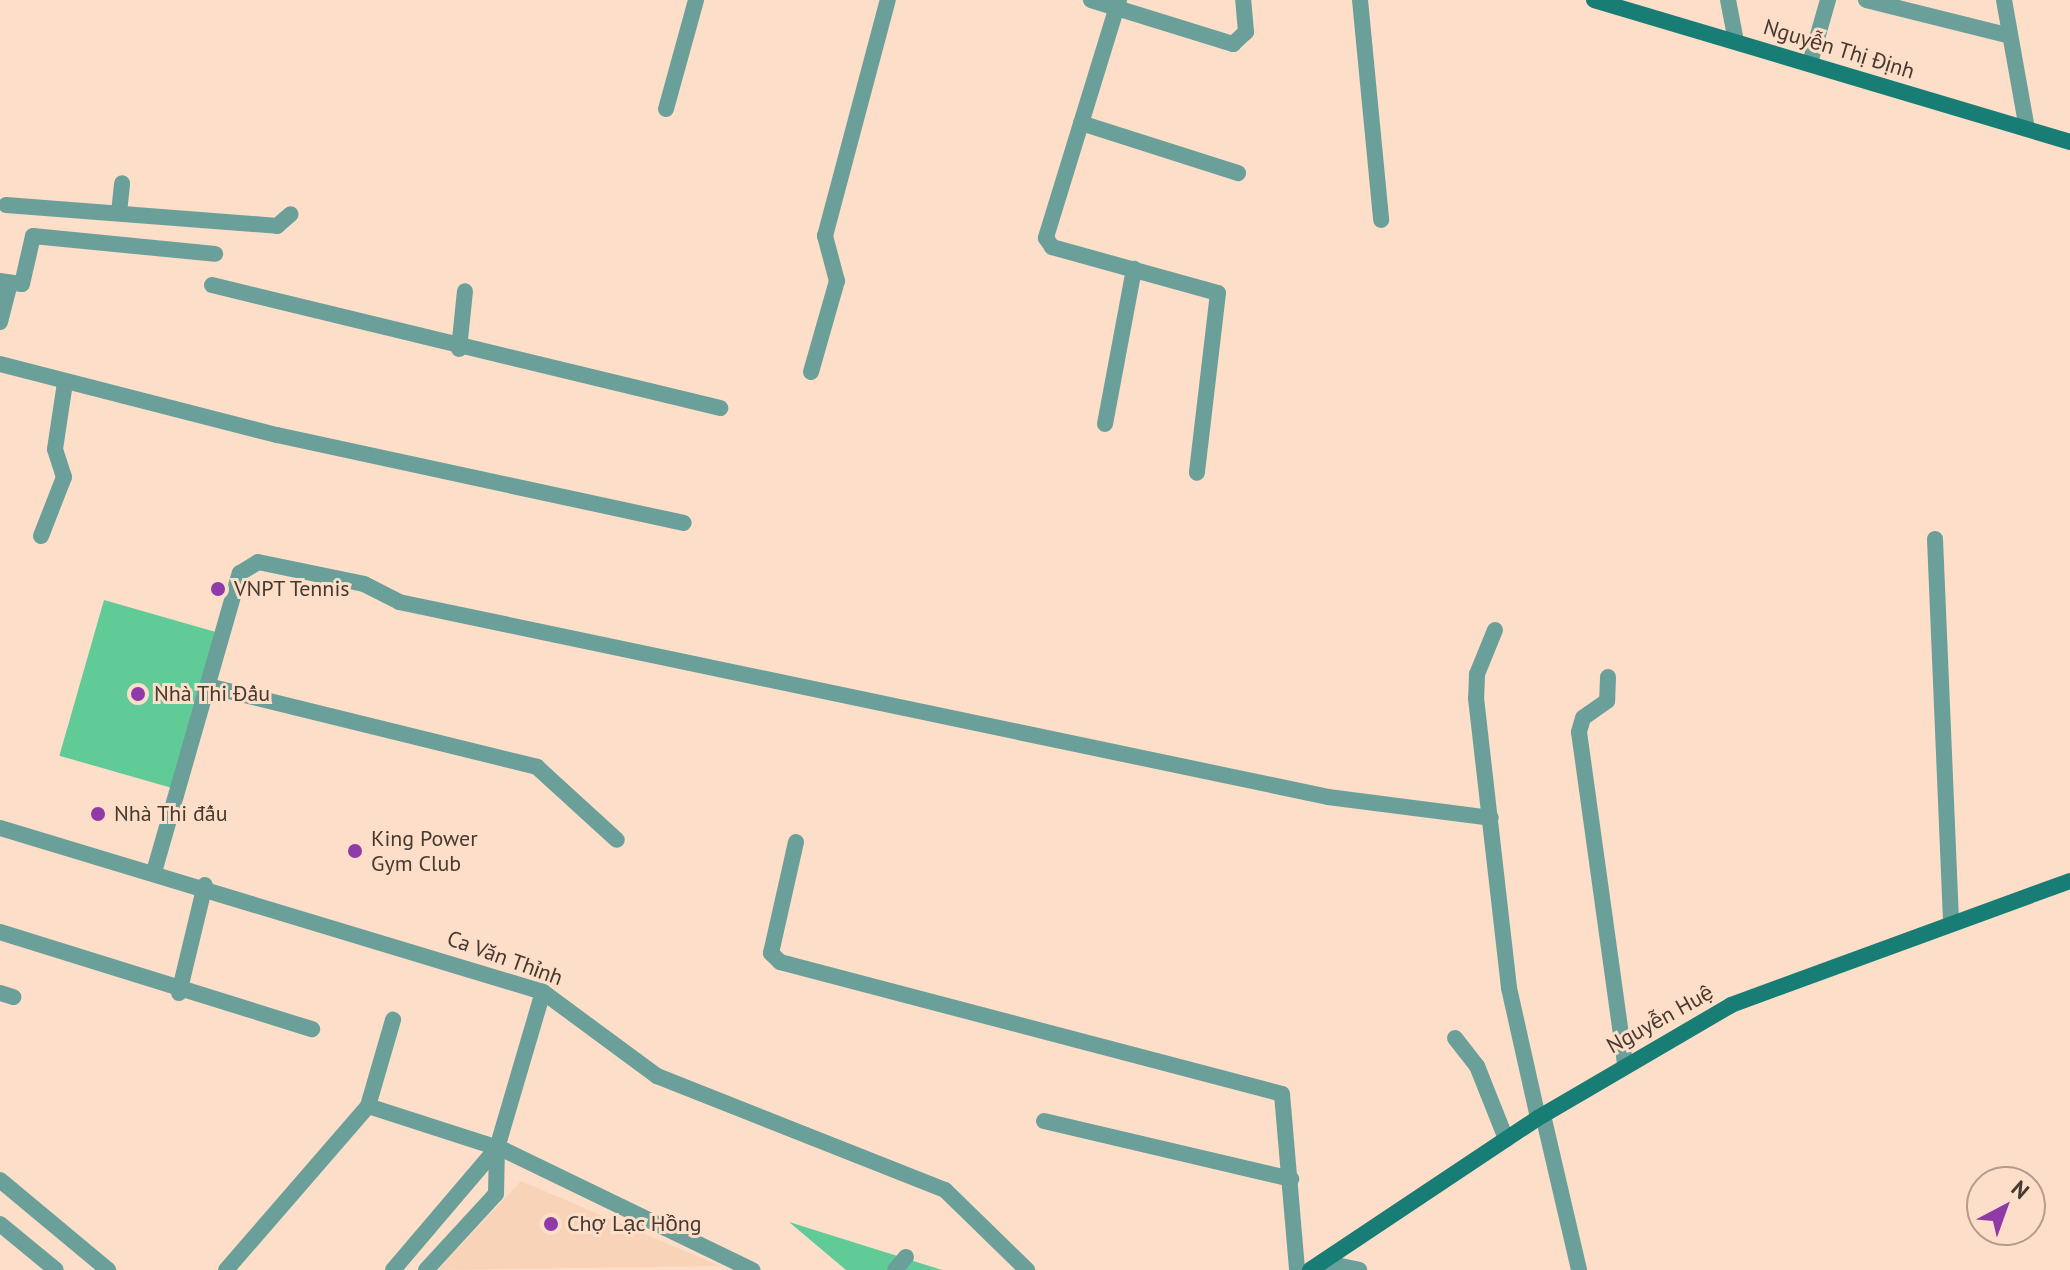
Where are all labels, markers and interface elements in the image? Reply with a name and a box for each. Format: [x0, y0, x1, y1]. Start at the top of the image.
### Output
street label: Nguyễn Thị Định [1760, 13, 1918, 85]
place label: VNPT Tennis [234, 576, 351, 602]
marker: VNPT Tennis [209, 580, 227, 598]
place label: Nhà Thi Đấu [154, 681, 271, 707]
marker: Nhà Thi Đấu [129, 685, 147, 703]
place label: Nhà Thi đấu [114, 801, 228, 827]
marker: Nhà Thi đấu [89, 805, 107, 823]
place label: King Power Gym Club [371, 825, 478, 876]
marker: King Power Gym Club [346, 842, 364, 860]
street label: Ca Văn Thỉnh [443, 925, 567, 991]
street label: Nguyễn Huệ [1602, 979, 1718, 1059]
north arrow [1966, 1166, 2046, 1246]
text: N [2006, 1174, 2035, 1205]
place label: Chợ Lạc Hồng [567, 1211, 702, 1237]
marker: Chợ Lạc Hồng [542, 1215, 560, 1233]

